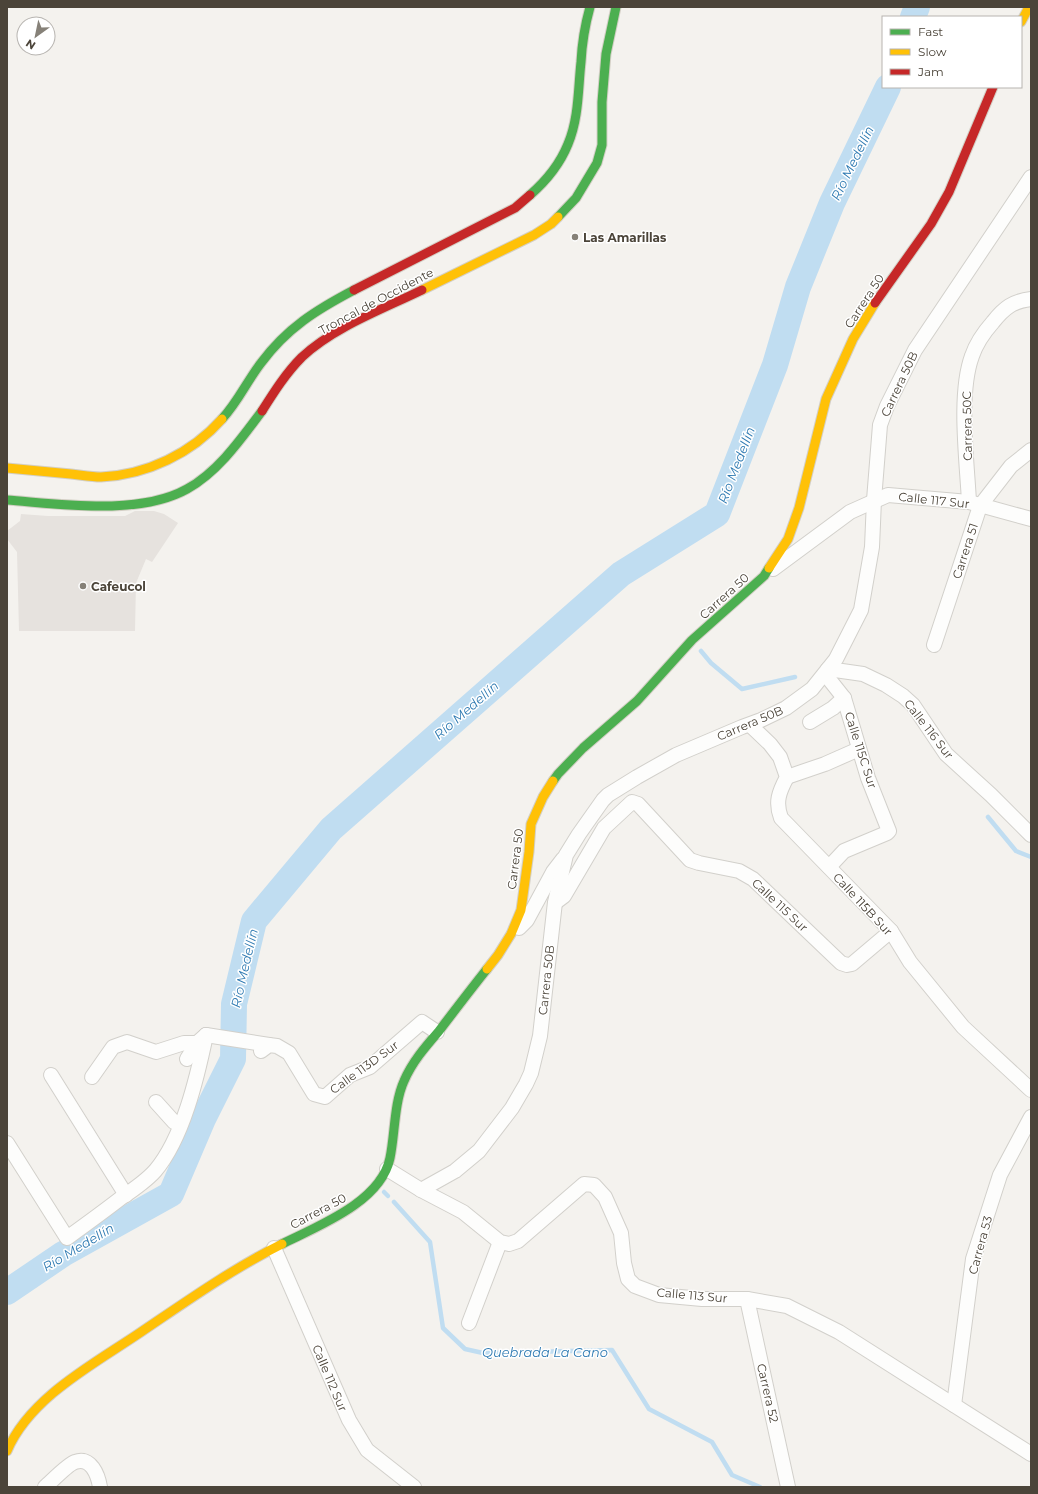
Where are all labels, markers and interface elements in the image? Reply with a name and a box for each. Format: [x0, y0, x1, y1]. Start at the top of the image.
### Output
north arrow [16, 16, 56, 56]
legend [882, 16, 1022, 88]
text: Fast [918, 24, 943, 39]
text: N [23, 36, 38, 53]
text: Slow [918, 44, 947, 59]
text: Jam [917, 64, 944, 79]
water label: Río Medellín [827, 123, 877, 203]
place label: Las Amarillas [583, 230, 667, 245]
marker: Las Amarillas [570, 232, 580, 242]
street label: Troncal de Occidente [316, 264, 436, 338]
street label: Carrera 50 [841, 271, 887, 331]
street label: Carrera 50B [877, 349, 921, 419]
street label: Carrera 50C [959, 390, 975, 461]
water label: Río Medellín [714, 424, 758, 506]
street label: Calle 117 Sur [898, 489, 971, 511]
street label: Carrera 51 [949, 521, 981, 581]
street label: Carrera 50 [696, 570, 752, 622]
place label: Cafeucol [91, 579, 146, 594]
marker: Cafeucol [78, 581, 88, 591]
water label: Río Medellín [430, 677, 502, 743]
street label: Calle 116 Sur [901, 696, 957, 762]
street label: Carrera 50B [715, 702, 785, 744]
street label: Calle 115C Sur [842, 710, 881, 790]
street label: Carrera 50 [504, 828, 526, 890]
street label: Calle 115B Sur [830, 870, 896, 939]
street label: Calle 115 Sur [749, 875, 811, 935]
water label: Río Medellín [227, 927, 261, 1009]
street label: Carrera 50B [535, 944, 557, 1016]
street label: Calle 113D Sur [327, 1037, 401, 1097]
street label: Carrera 50 [287, 1190, 349, 1232]
street label: Carrera 53 [965, 1214, 995, 1276]
water label: Río Medellín [39, 1219, 117, 1275]
street label: Calle 113 Sur [656, 1284, 728, 1306]
street label: Calle 112 Sur [309, 1342, 351, 1414]
water label: Quebrada La Cano [482, 1344, 608, 1360]
street label: Carrera 52 [754, 1362, 782, 1424]

